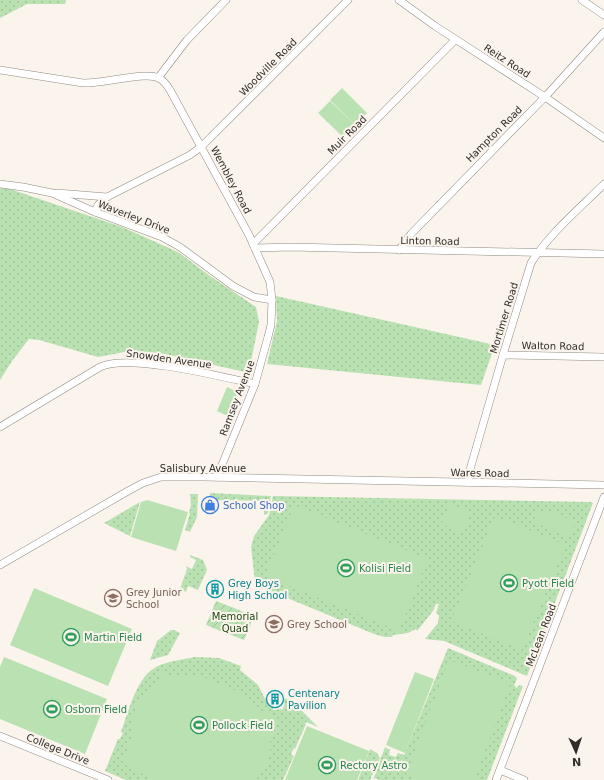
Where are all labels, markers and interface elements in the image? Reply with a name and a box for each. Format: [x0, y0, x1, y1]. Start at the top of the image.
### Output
street label: Woodville Road [237, 36, 299, 98]
street label: Reitz Road [482, 42, 532, 80]
street label: Hampton Road [464, 104, 524, 164]
street label: Muir Road [325, 113, 369, 157]
street label: Wembley Road [209, 144, 253, 216]
street label: Waverley Drive [96, 198, 172, 236]
street label: Linton Road [400, 235, 460, 247]
street label: Mortimer Road [488, 281, 520, 355]
street label: Walton Road [522, 340, 584, 352]
street label: Snowden Avenue [126, 348, 212, 370]
street label: Ramsey Avenue [217, 359, 257, 437]
street label: Salisbury Avenue [160, 463, 246, 474]
street label: Wares Road [450, 467, 510, 479]
shop icon: School Shop [200, 495, 220, 515]
place label: School Shop [223, 500, 285, 511]
sports icon: Kolisi Field [336, 558, 356, 578]
place label: Kolisi Field [359, 563, 411, 574]
sports icon: Pyott Field [499, 573, 519, 593]
place label: Grey Boys High School [228, 578, 287, 601]
place label: Pyott Field [522, 578, 574, 589]
building icon: Grey Boys High School [205, 579, 225, 599]
place label: Grey Junior School [126, 587, 182, 610]
school or university icon: Grey Junior School [103, 588, 123, 608]
street label: McLean Road [524, 602, 558, 668]
park label: Memorial Quad [212, 611, 258, 634]
school or university icon: Grey School [264, 614, 284, 634]
place label: Grey School [287, 619, 347, 630]
sports icon: Martin Field [61, 627, 81, 647]
place label: Martin Field [84, 632, 142, 643]
place label: Centenary Pavilion [288, 688, 340, 711]
building icon: Centenary Pavilion [265, 689, 285, 709]
sports icon: Osborn Field [42, 699, 62, 719]
place label: Osborn Field [65, 704, 127, 715]
sports icon: Pollock Field [189, 715, 209, 735]
place label: Pollock Field [212, 720, 273, 731]
street label: College Drive [25, 731, 91, 767]
north arrow [556, 732, 596, 772]
sports icon: Rectory Astro [317, 755, 337, 775]
text: N [572, 755, 581, 768]
place label: Rectory Astro [340, 760, 407, 771]

